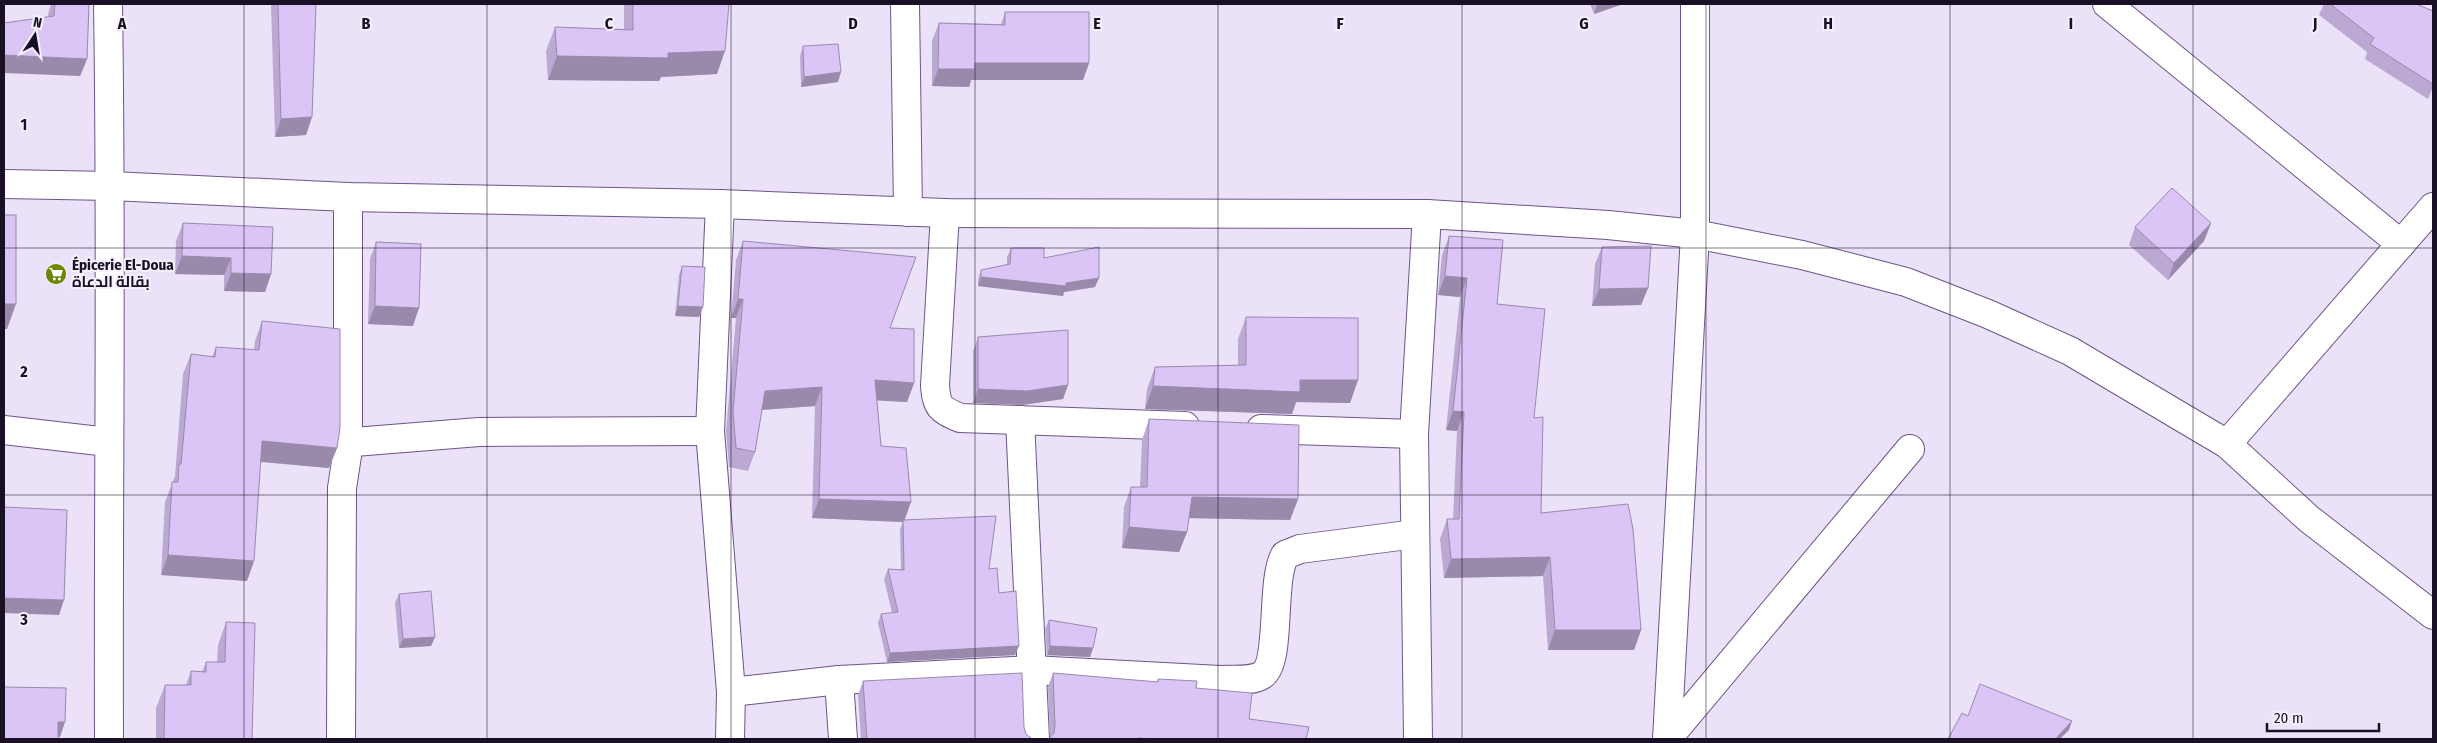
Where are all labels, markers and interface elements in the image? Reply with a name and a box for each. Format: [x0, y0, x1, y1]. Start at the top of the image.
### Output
north arrow [10, 10, 60, 60]
text: N [32, 14, 43, 32]
text: A [117, 14, 127, 33]
text: B [362, 14, 371, 33]
text: C [605, 14, 614, 33]
text: D [848, 14, 858, 33]
text: E [1093, 14, 1101, 33]
text: F [1336, 14, 1344, 33]
text: G [1579, 14, 1589, 33]
text: H [1823, 14, 1833, 33]
text: I [2069, 14, 2073, 33]
text: J [2312, 14, 2317, 33]
text: 1 [21, 115, 27, 134]
place label: Épicerie El-Doua بقالة الدعاة [72, 256, 174, 291]
supermarket icon: Épicerie El-Doua بقالة الدعاة [44, 262, 68, 286]
text: 2 [19, 362, 28, 381]
text: 3 [19, 610, 28, 629]
scale bar [2267, 700, 2380, 732]
text: 20 m [2274, 709, 2304, 727]

